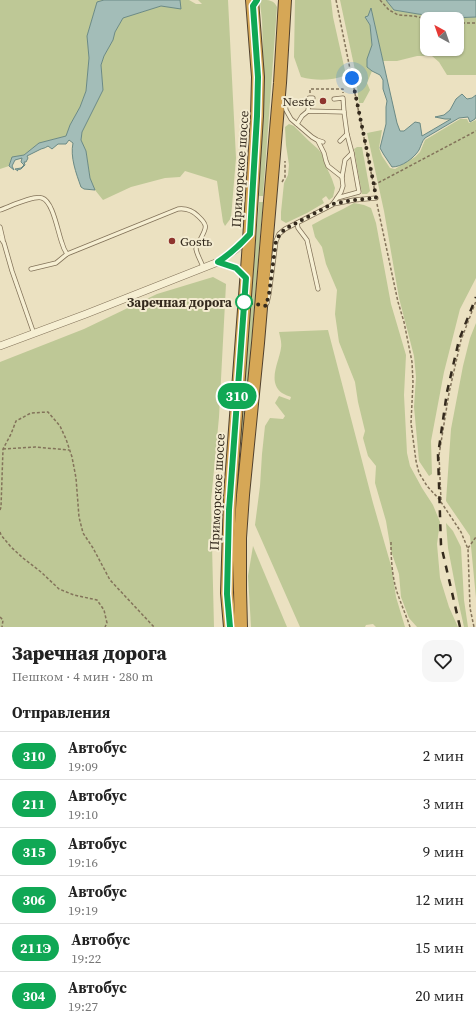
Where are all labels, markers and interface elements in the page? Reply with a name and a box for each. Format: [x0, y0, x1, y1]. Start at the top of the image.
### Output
north arrow [420, 12, 464, 56]
map controls [420, 12, 464, 56]
your location [342, 68, 362, 88]
place label: Neste [282, 93, 315, 110]
marker: Neste [318, 96, 328, 106]
street label: Приморское шоссе [227, 110, 253, 228]
place label: Gostь [180, 233, 213, 250]
marker: Gostь [167, 236, 177, 246]
marker: Заречная дорога [235, 293, 253, 311]
place label: Заречная дорога [127, 294, 232, 311]
line badge: 310 [214, 383, 260, 409]
text: 310 [226, 386, 248, 406]
street label: Приморское шоссе [205, 433, 229, 551]
text: Заречная дорога [12, 640, 167, 666]
button: heart [422, 640, 464, 682]
text: Пешком · 4 мин · 280 m [12, 668, 153, 685]
text: Отправления [12, 702, 110, 723]
text: Автобус [68, 737, 127, 758]
text: 2 мин [423, 745, 464, 766]
text: 310 [23, 746, 45, 766]
text: 19:09 [68, 758, 98, 775]
text: Автобус [68, 785, 127, 806]
text: 3 мин [423, 793, 464, 814]
text: 211 [23, 794, 45, 814]
text: 19:10 [68, 806, 98, 823]
text: Автобус [68, 833, 127, 854]
text: 9 мин [423, 841, 464, 862]
text: 315 [23, 842, 45, 862]
text: 19:16 [68, 854, 98, 871]
text: Автобус [68, 881, 127, 902]
text: 12 мин [415, 889, 464, 910]
text: 306 [23, 890, 45, 910]
text: 19:19 [68, 902, 98, 919]
text: Автобус [71, 929, 130, 950]
text: 15 мин [415, 937, 464, 958]
text: 211Э [20, 938, 51, 958]
text: 19:22 [71, 950, 101, 967]
text: Автобус [68, 977, 127, 998]
text: 20 мин [415, 985, 464, 1006]
text: 304 [23, 986, 45, 1006]
text: 19:27 [68, 998, 98, 1015]

